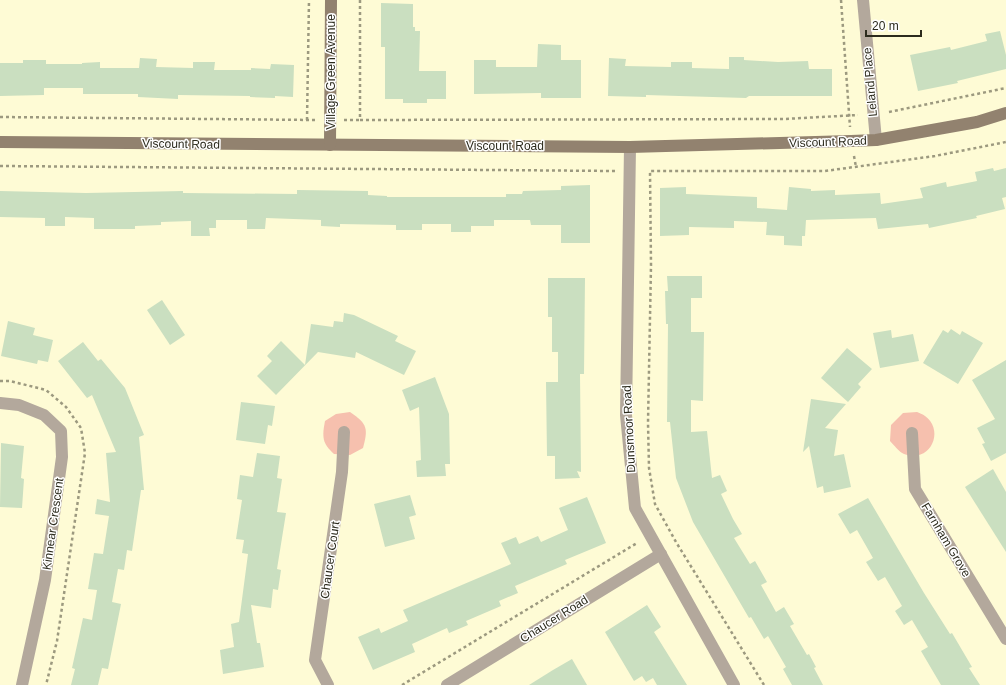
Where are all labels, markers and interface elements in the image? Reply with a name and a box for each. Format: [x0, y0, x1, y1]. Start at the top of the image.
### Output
scale bar [866, 12, 921, 38]
street label: Village Green Avenue [324, 14, 338, 130]
text: 20 m [872, 19, 899, 33]
street label: Leland Place [860, 47, 880, 117]
street label: Viscount Road [789, 134, 867, 150]
street label: Viscount Road [142, 136, 220, 152]
street label: Viscount Road [466, 139, 544, 153]
street label: Dunsmoor Road [620, 385, 638, 473]
street label: Kinnear Crescent [40, 476, 66, 571]
street label: Farnham Grove [918, 500, 974, 580]
street label: Chaucer Court [318, 520, 342, 600]
street label: Chaucer Road [517, 593, 591, 645]

